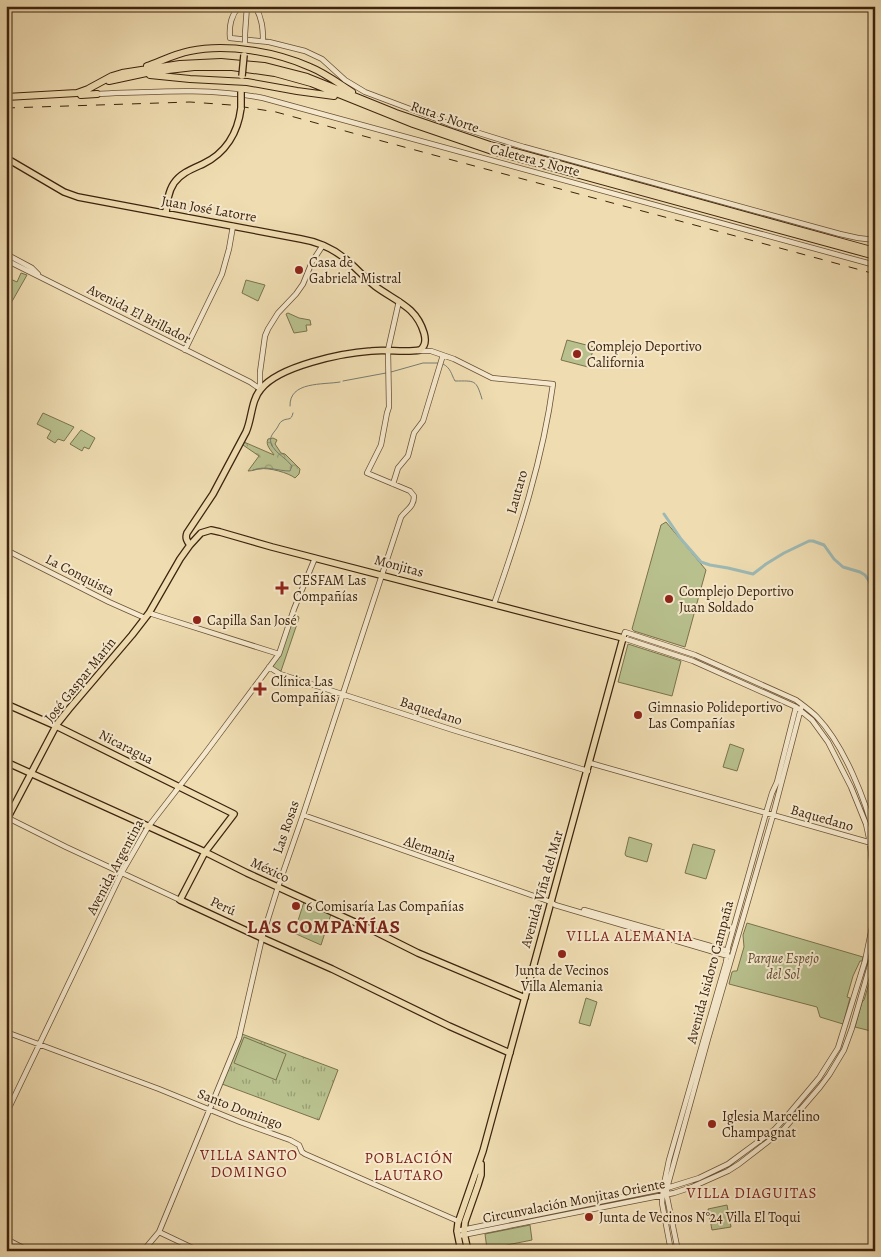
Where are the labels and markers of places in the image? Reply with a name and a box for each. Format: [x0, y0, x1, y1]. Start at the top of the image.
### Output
place label: Casa de Gabriela Mistral [309, 253, 402, 288]
marker: Casa de Gabriela Mistral [293, 264, 305, 276]
place label: Complejo Deportivo California [587, 337, 702, 372]
marker: Complejo Deportivo California [571, 348, 583, 360]
place label: CESFAM Las Compañías [293, 571, 366, 606]
marker: CESFAM Las Compañías [275, 581, 289, 595]
place label: Complejo Deportivo Juan Soldado [679, 582, 794, 617]
marker: Complejo Deportivo Juan Soldado [663, 593, 675, 605]
place label: Capilla San José [207, 611, 297, 630]
marker: Capilla San José [191, 614, 203, 626]
place label: Clínica Las Compañías [271, 672, 336, 707]
marker: Clínica Las Compañías [253, 682, 267, 696]
place label: Gimnasio Polideportivo Las Compañías [648, 698, 783, 733]
marker: Gimnasio Polideportivo Las Compañías [632, 709, 644, 721]
place label: 6 Comisaría Las Compañías [306, 897, 464, 916]
marker: 6 Comisaría Las Compañías [290, 900, 302, 912]
marker: Junta de Vecinos Villa Alemania [556, 948, 568, 960]
place label: Junta de Vecinos Villa Alemania [515, 961, 609, 996]
place label: Iglesia Marcelino Champagnat [722, 1107, 820, 1142]
marker: Iglesia Marcelino Champagnat [706, 1118, 718, 1130]
place label: Junta de Vecinos N°24 Villa El Toqui [599, 1208, 801, 1227]
marker: Junta de Vecinos N°24 Villa El Toqui [583, 1211, 595, 1223]

